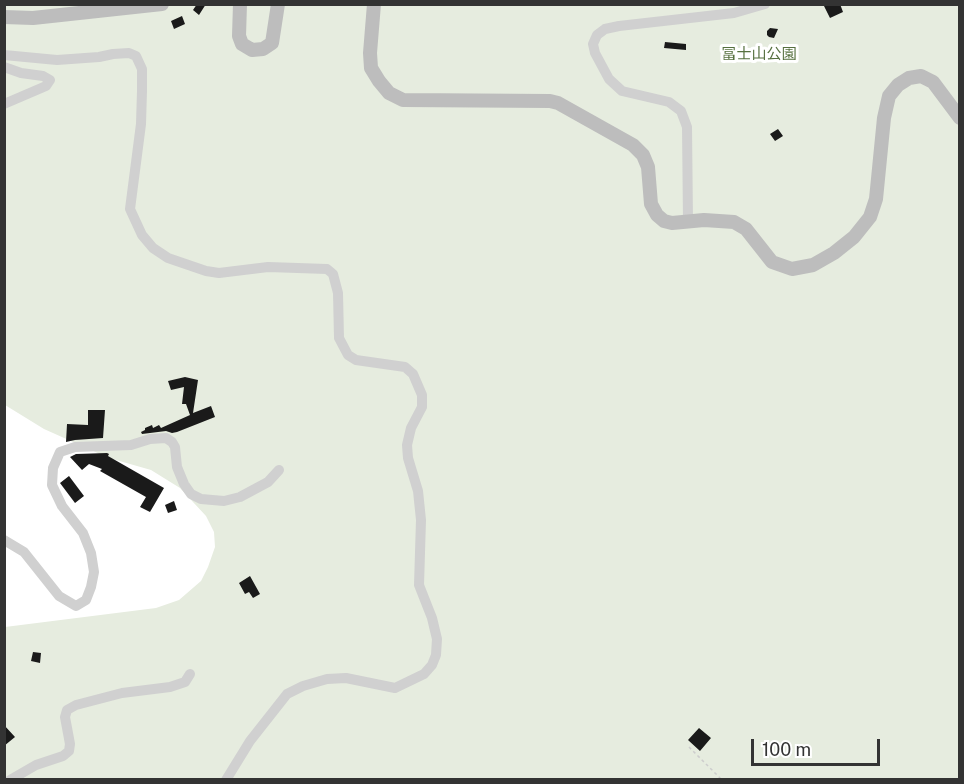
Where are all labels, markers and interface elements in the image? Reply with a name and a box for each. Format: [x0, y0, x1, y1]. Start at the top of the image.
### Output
park label: 冨士山公園 [722, 45, 796, 63]
scale bar [754, 727, 883, 765]
text: 100 m [762, 739, 811, 760]

